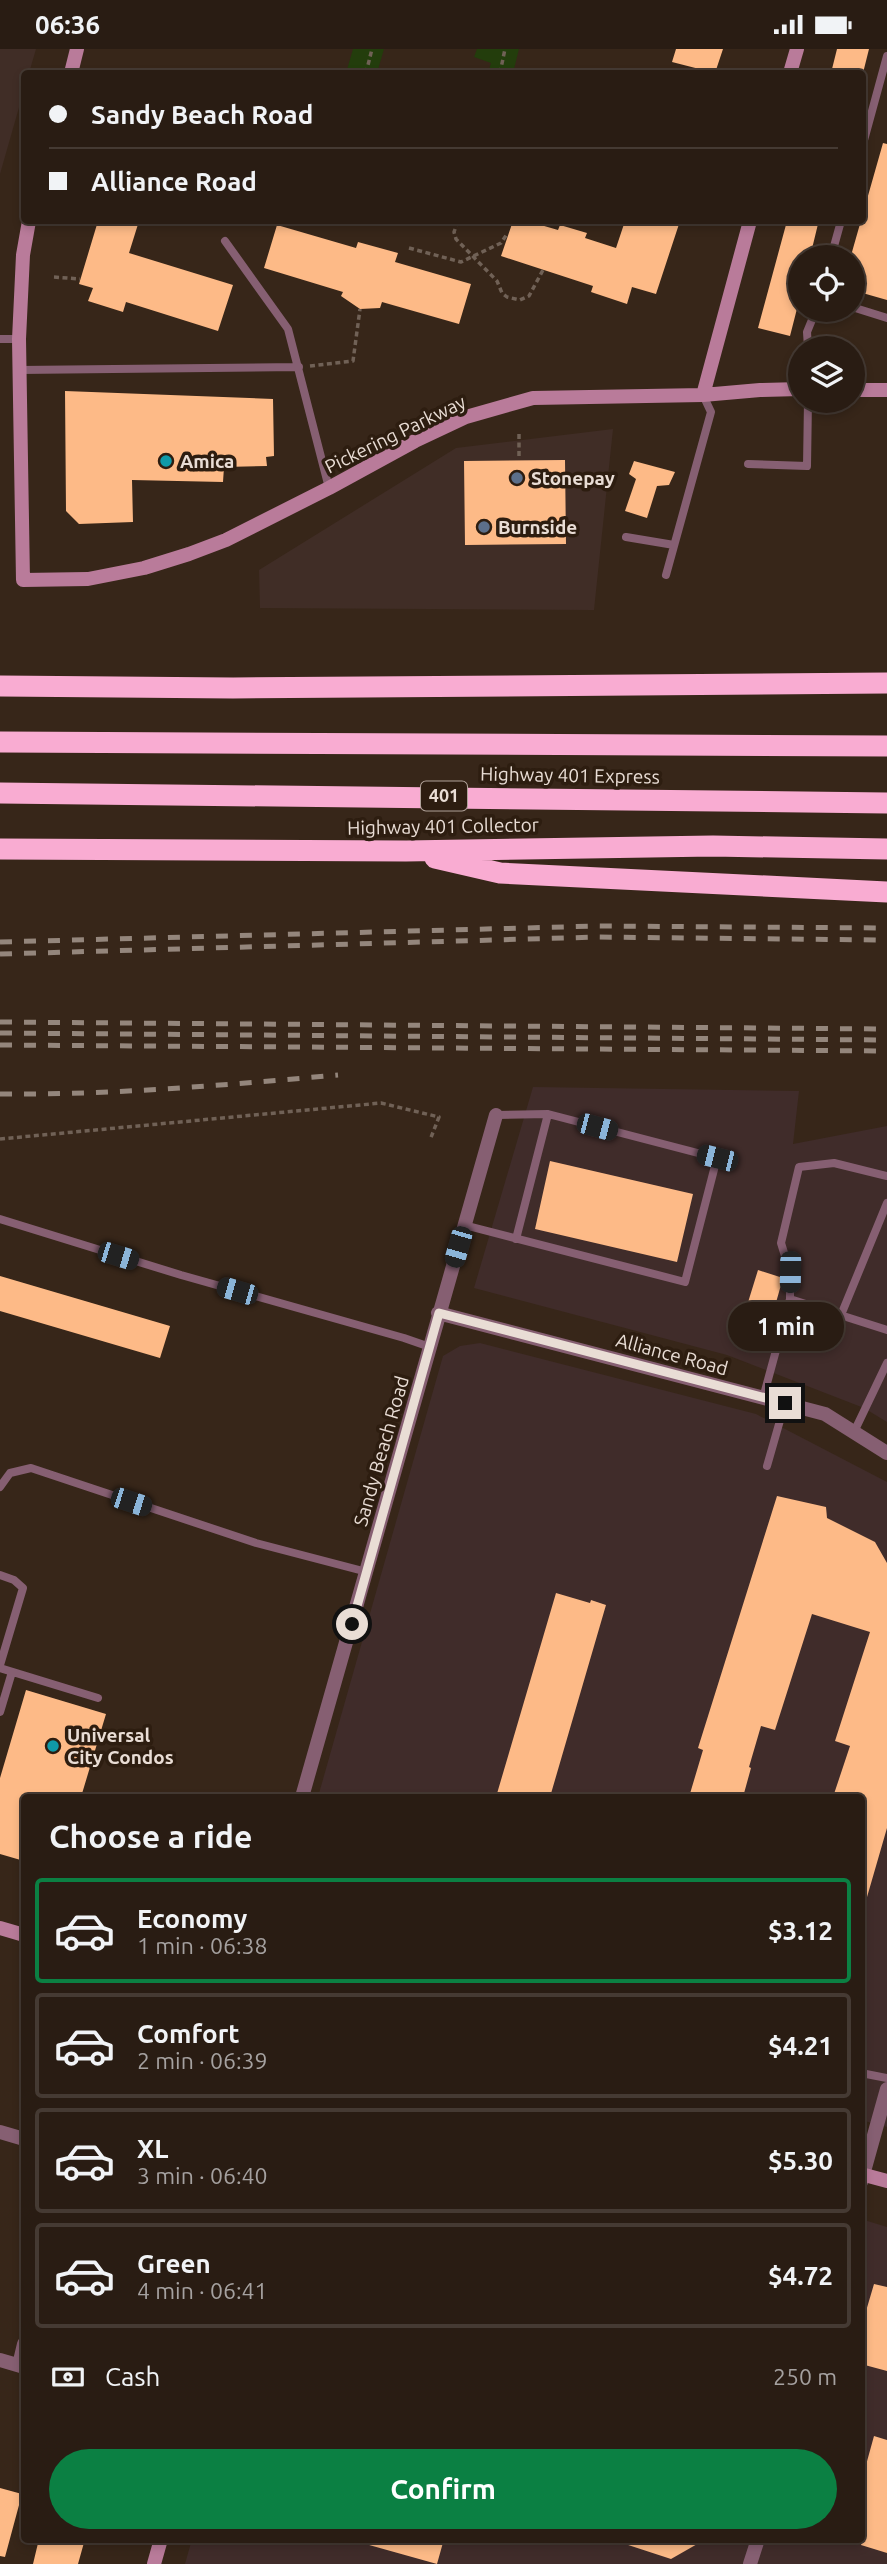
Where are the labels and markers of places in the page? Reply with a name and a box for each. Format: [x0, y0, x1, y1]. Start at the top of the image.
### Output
place label: Amica [180, 450, 234, 472]
marker: Amica [158, 453, 174, 469]
place label: Stonepay [531, 467, 615, 489]
marker: Stonepay [509, 470, 525, 486]
place label: Burnside [498, 516, 577, 538]
marker: Burnside [476, 519, 492, 535]
place label: Universal City Condos [67, 1724, 174, 1768]
marker: Universal City Condos [45, 1738, 61, 1754]

